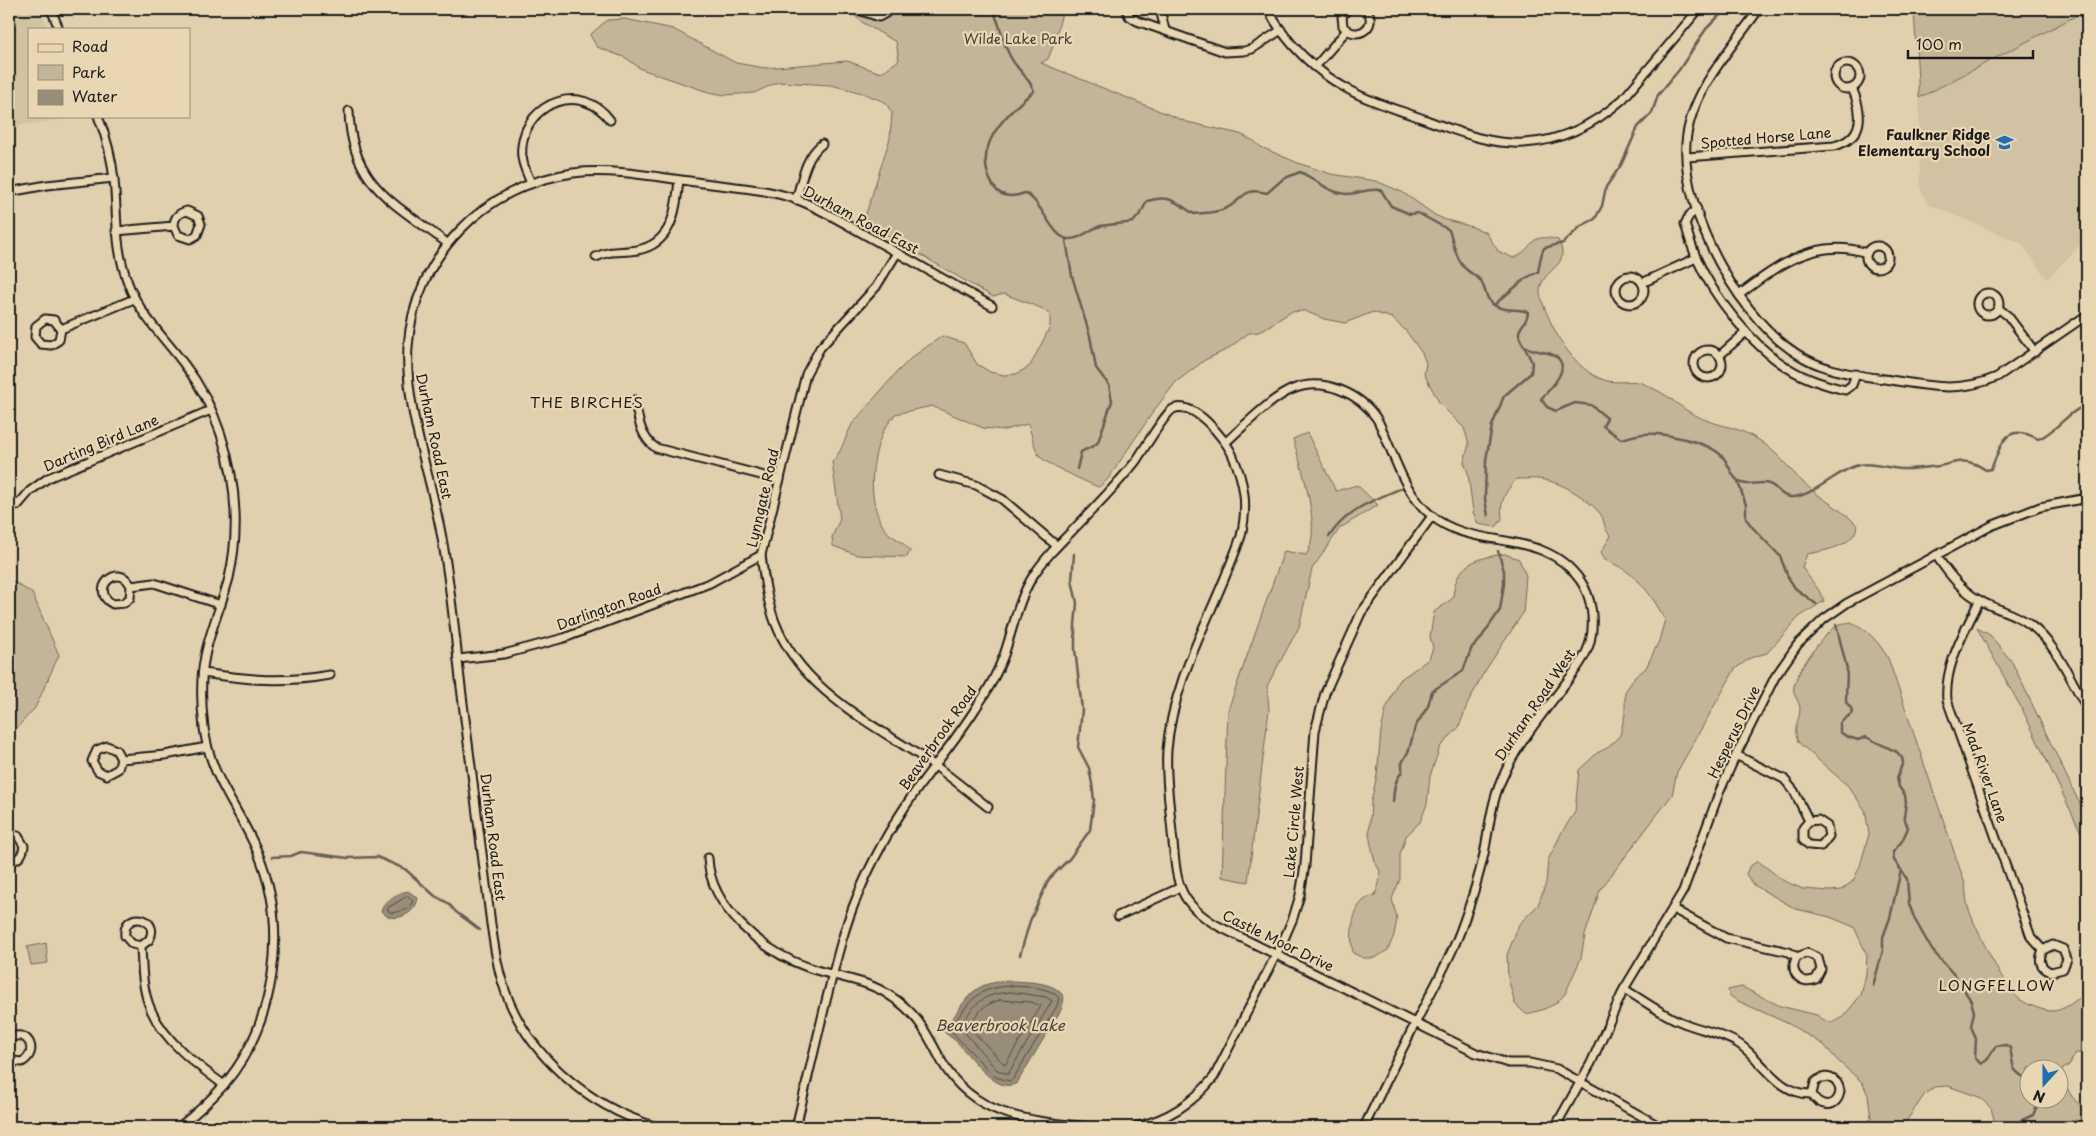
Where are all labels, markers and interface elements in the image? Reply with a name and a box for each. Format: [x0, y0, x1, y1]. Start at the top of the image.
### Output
legend [28, 28, 190, 118]
park label: Wilde Lake Park [964, 28, 1073, 49]
scale bar [1908, 28, 2034, 60]
text: 100 m [1916, 32, 1962, 55]
text: Road [72, 34, 108, 57]
text: Park [72, 60, 106, 83]
text: Water [72, 84, 117, 107]
street label: Spotted Horse Lane [1700, 121, 1832, 154]
place label: Faulkner Ridge Elementary School [1858, 124, 1990, 161]
school or university icon: Faulkner Ridge Elementary School [1994, 133, 2014, 153]
street label: Durham Road East [800, 180, 923, 259]
street label: Durham Road East [411, 371, 458, 501]
district label: THE BIRCHES [530, 390, 644, 413]
street label: Darting Bird Lane [40, 409, 162, 476]
street label: Lynngate Road [741, 446, 784, 549]
street label: Darlington Road [554, 578, 664, 635]
street label: Durham Road West [1489, 644, 1580, 765]
street label: Beaverbrook Road [894, 681, 981, 794]
street label: Hesperus Drive [1702, 682, 1765, 782]
street label: Mad River Lane [1958, 720, 2013, 826]
street label: Lake Circle West [1278, 765, 1309, 879]
street label: Durham Road East [475, 772, 512, 902]
street label: Castle Moor Drive [1219, 904, 1337, 977]
district label: LONGFELLOW [1939, 973, 2055, 996]
water label: Beaverbrook Lake [935, 1013, 1066, 1036]
north arrow [2018, 1058, 2068, 1108]
text: N [2030, 1085, 2048, 1108]

